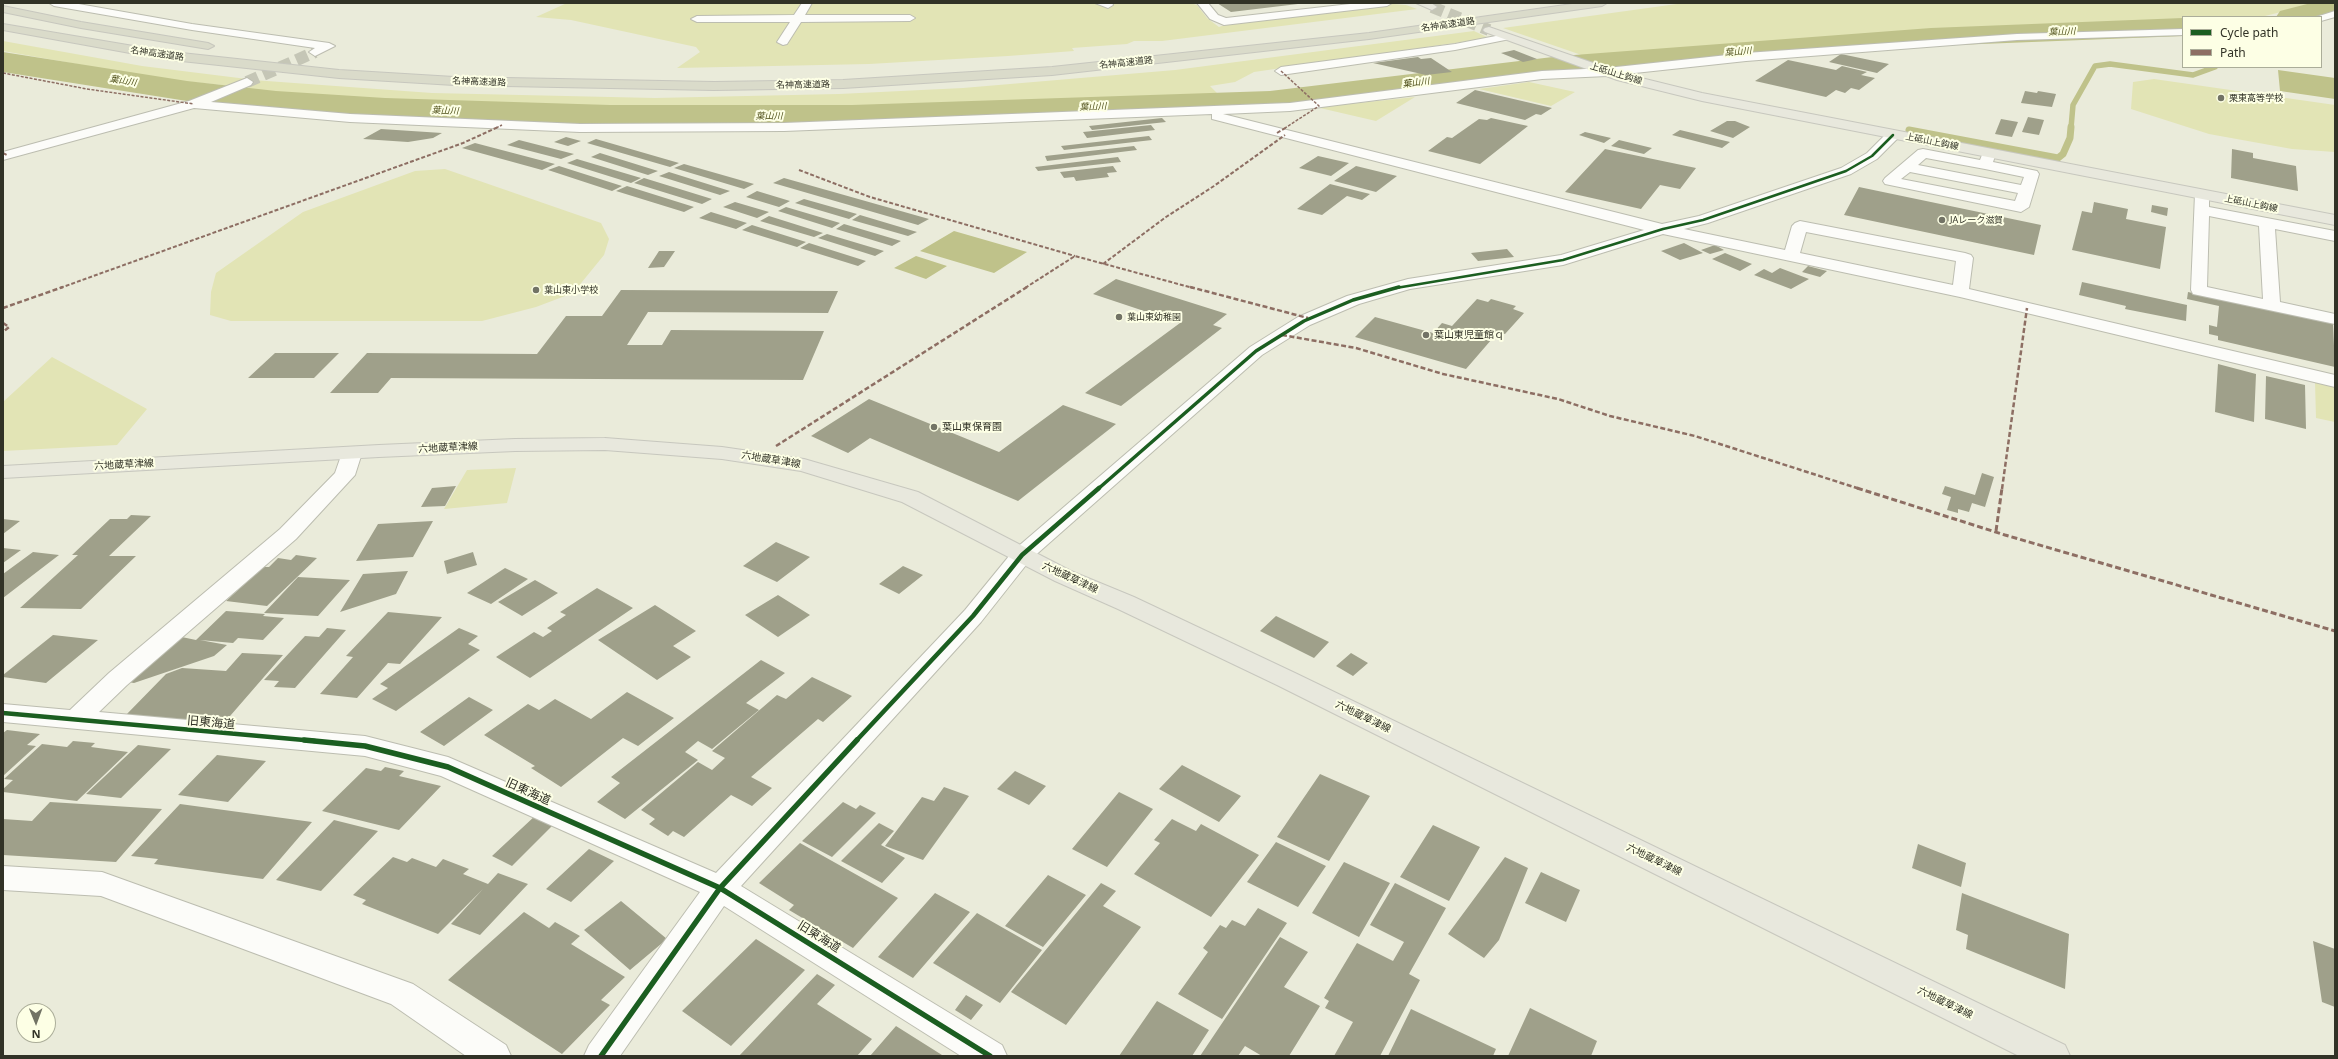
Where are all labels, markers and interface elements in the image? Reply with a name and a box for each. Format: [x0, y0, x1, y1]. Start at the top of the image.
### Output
street label: 名神高速道路 [1421, 16, 1475, 34]
legend [2182, 16, 2322, 68]
text: Cycle path [2220, 24, 2278, 41]
water label: 葉山川 [2048, 26, 2076, 38]
text: Path [2220, 44, 2246, 61]
street label: 名神高速道路 [130, 45, 184, 63]
water label: 葉山川 [1724, 45, 1752, 59]
street label: 名神高速道路 [1099, 55, 1153, 71]
street label: 上砥山上鈎線 [1589, 61, 1643, 87]
water label: 葉山川 [109, 74, 137, 88]
street label: 名神高速道路 [452, 76, 506, 88]
water label: 葉山川 [1402, 76, 1430, 90]
street label: 名神高速道路 [776, 79, 830, 91]
marker: 栗東高等学校 [2216, 93, 2226, 103]
place label: 栗東高等学校 [2229, 93, 2283, 103]
water label: 葉山川 [1079, 101, 1107, 113]
water label: 葉山川 [431, 105, 459, 117]
water label: 葉山川 [756, 111, 782, 121]
street label: 上砥山上鈎線 [1904, 132, 1960, 152]
street label: 上砥山上鈎線 [2223, 194, 2279, 214]
marker: JAレーク滋賀 [1937, 215, 1947, 225]
place label: JAレーク滋賀 [1950, 215, 2003, 225]
marker: 葉山東小学校 [531, 285, 541, 295]
place label: 葉山東小学校 [544, 285, 598, 295]
marker: 葉山東幼稚園 [1114, 312, 1124, 322]
place label: 葉山東幼稚園 [1127, 312, 1181, 322]
place label: 葉山東児童館ｑ [1434, 329, 1504, 341]
marker: 葉山東児童館ｑ [1421, 330, 1431, 340]
place label: 葉山東保育園 [942, 421, 1002, 433]
marker: 葉山東保育園 [929, 422, 939, 432]
street label: 六地蔵草津線 [418, 440, 478, 456]
street label: 六地蔵草津線 [740, 449, 802, 471]
street label: 六地蔵草津線 [94, 457, 154, 473]
street label: 六地蔵草津線 [1040, 560, 1100, 596]
street label: 六地蔵草津線 [1333, 698, 1393, 736]
street label: 旧東海道 [186, 714, 236, 732]
street label: 旧東海道 [503, 776, 553, 808]
street label: 六地蔵草津線 [1624, 841, 1684, 879]
street label: 旧東海道 [795, 918, 843, 956]
street label: 六地蔵草津線 [1915, 984, 1975, 1022]
north arrow [16, 1003, 56, 1043]
text: N [32, 1027, 41, 1042]

